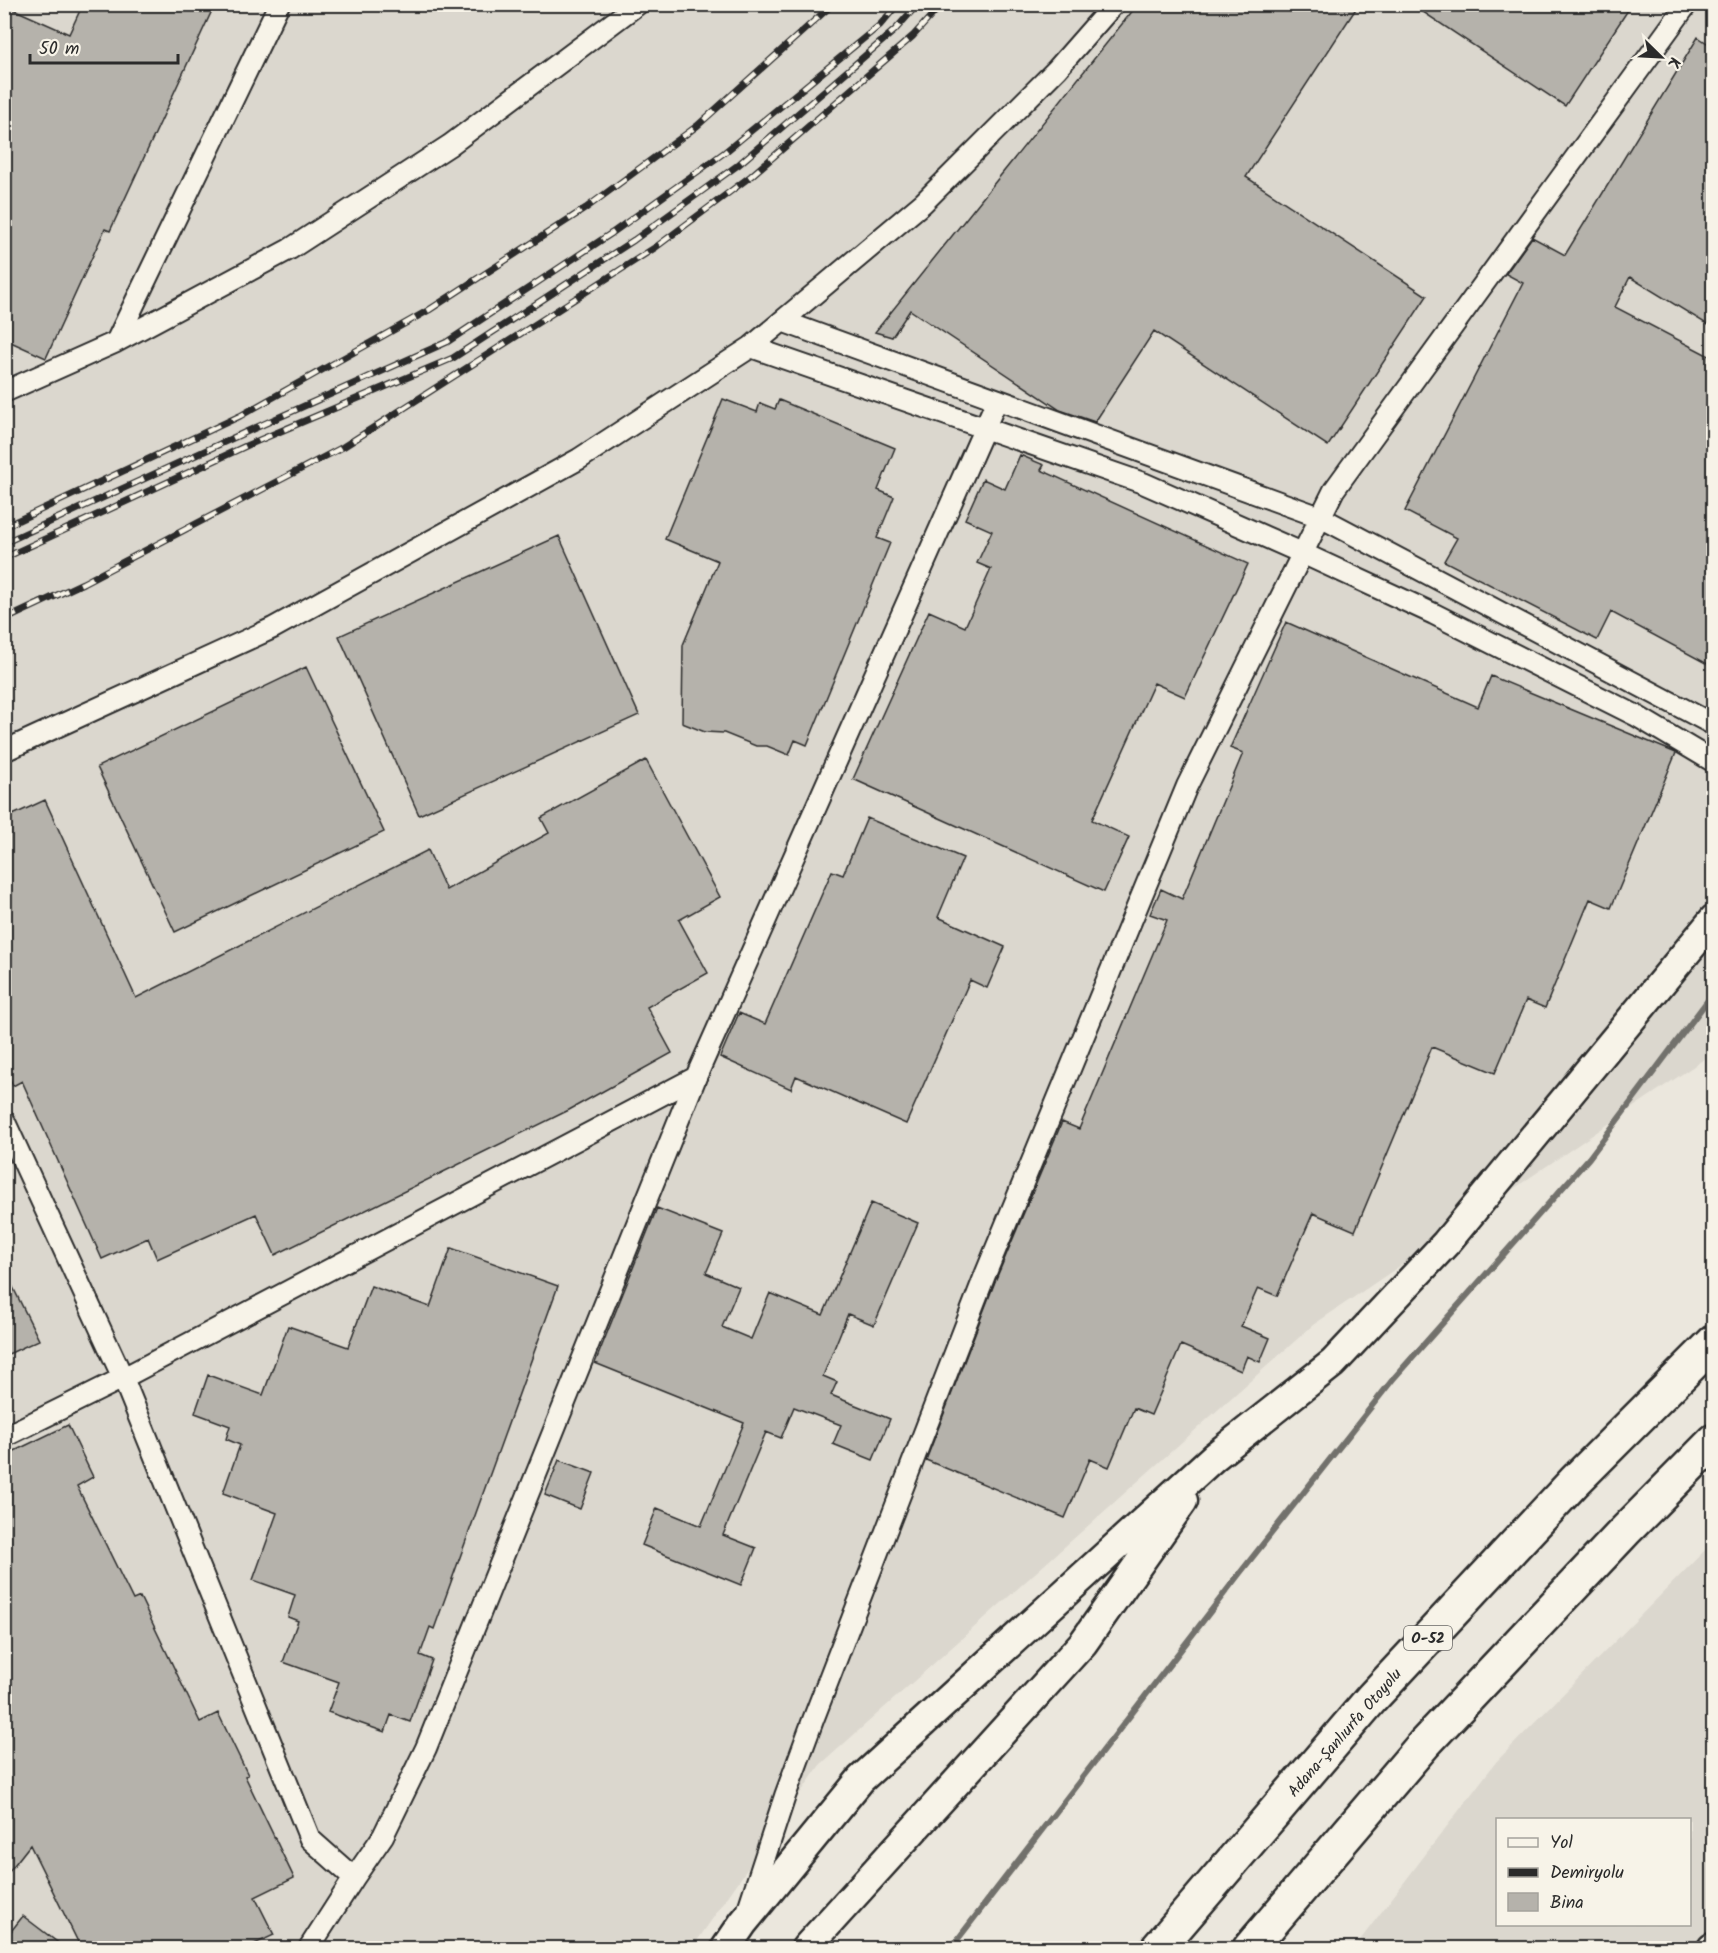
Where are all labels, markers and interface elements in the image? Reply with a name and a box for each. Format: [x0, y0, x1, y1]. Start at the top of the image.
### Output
scale bar [30, 27, 178, 65]
north arrow [1631, 27, 1691, 87]
text: 50 m [39, 35, 79, 64]
text: K [1660, 53, 1687, 72]
road number: O-52 [1404, 1626, 1452, 1650]
street label: Adana-Şanlıurfa Otoyolu [1282, 1663, 1409, 1803]
legend [1496, 1818, 1691, 1926]
text: Yol [1550, 1829, 1574, 1858]
text: Demiryolu [1550, 1859, 1624, 1888]
text: Bina [1550, 1889, 1584, 1918]

